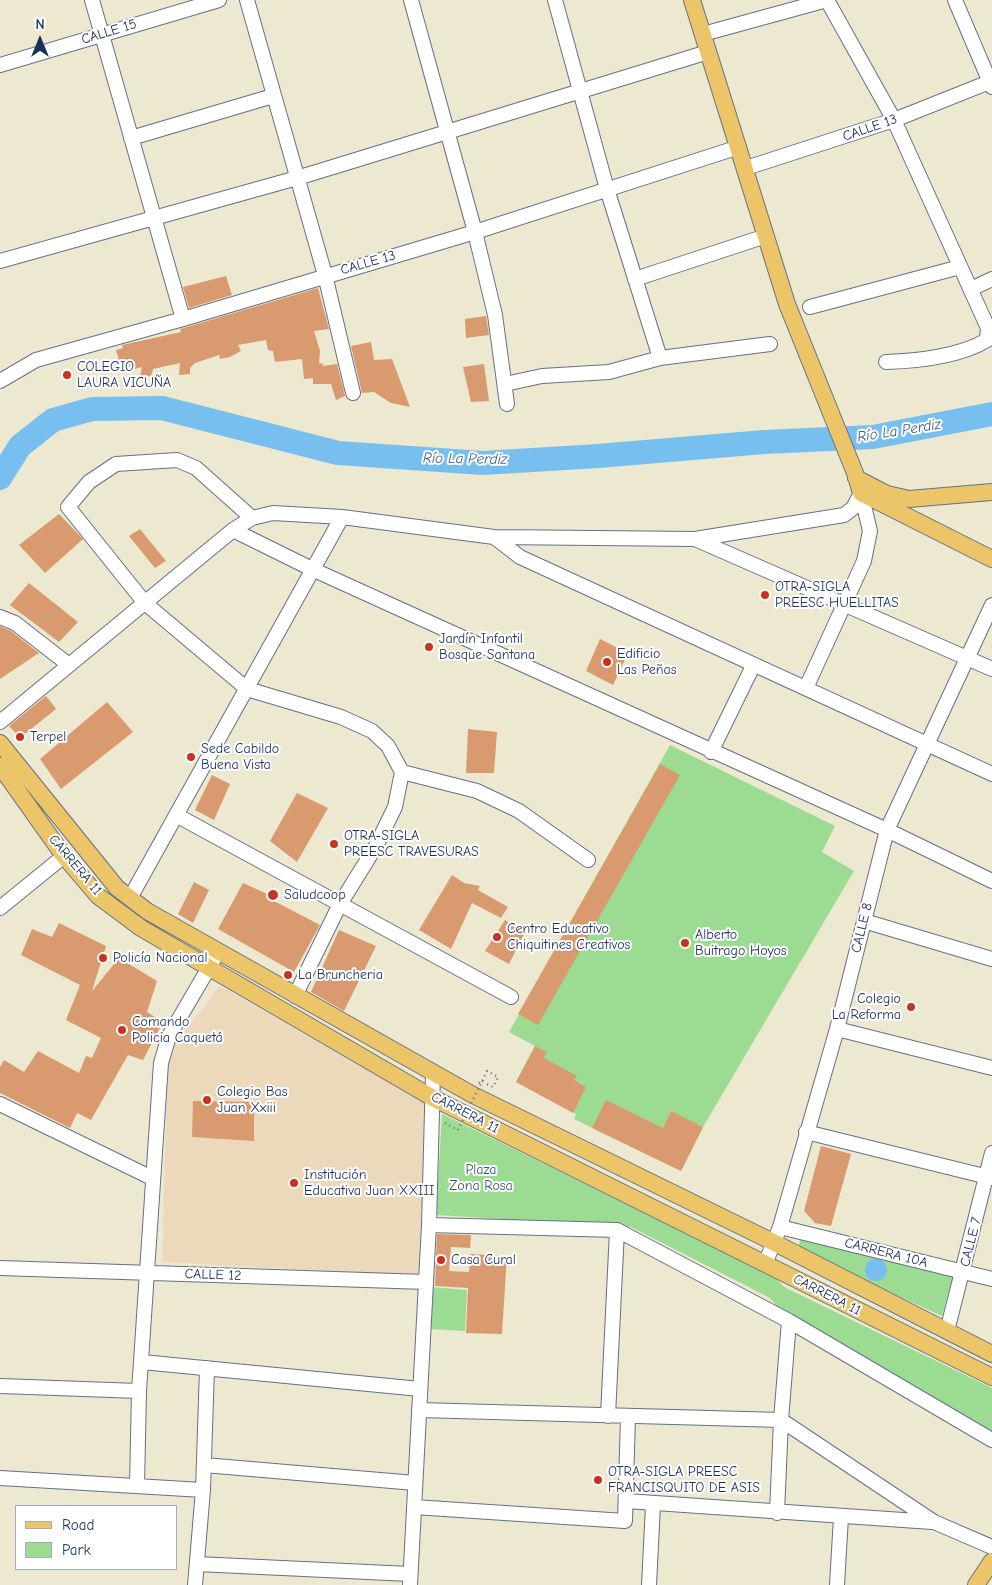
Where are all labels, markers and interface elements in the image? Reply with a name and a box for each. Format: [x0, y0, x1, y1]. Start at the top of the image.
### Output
north arrow [15, 15, 65, 65]
text: N [35, 16, 45, 33]
street label: CALLE 15 [79, 16, 139, 48]
street label: CALLE 13 [841, 111, 899, 145]
street label: CALLE 13 [339, 247, 397, 279]
place label: COLEGIO LAURA VICUÑA [77, 359, 171, 392]
marker: COLEGIO LAURA VICUÑA [61, 369, 73, 381]
water label: Río La Perdiz [856, 416, 942, 446]
water label: Río La Perdiz [423, 449, 507, 469]
place label: OTRA-SIGLA PREESC HUELLITAS [775, 579, 899, 612]
marker: OTRA-SIGLA PREESC HUELLITAS [759, 589, 771, 601]
place label: Jardín Infantil Bosque Santana [439, 631, 535, 664]
marker: Jardín Infantil Bosque Santana [423, 641, 435, 653]
place label: Edificio Las Peñas [617, 646, 677, 679]
marker: Edificio Las Peñas [601, 656, 613, 668]
place label: Terpel [30, 729, 66, 745]
marker: Terpel [14, 731, 26, 743]
place label: Sede Cabildo Buena Vista [201, 741, 279, 774]
marker: Sede Cabildo Buena Vista [185, 751, 197, 763]
place label: OTRA-SIGLA PREESC TRAVESURAS [344, 828, 479, 860]
street label: CARRERA 11 [45, 831, 105, 899]
marker: OTRA-SIGLA PREESC TRAVESURAS [328, 838, 340, 850]
place label: Saludcoop [284, 887, 346, 903]
marker: Saludcoop [266, 888, 280, 902]
street label: CALLE 8 [848, 901, 876, 955]
place label: Centro Educativo Chiquitines Creativos [507, 921, 630, 954]
place label: Alberto Buitrago Hoyos [695, 927, 787, 960]
marker: Centro Educativo Chiquitines Creativos [491, 931, 503, 943]
marker: Alberto Buitrago Hoyos [679, 937, 691, 949]
place label: Policía Nacional [113, 950, 208, 966]
marker: Policía Nacional [97, 952, 109, 964]
place label: La Bruncheria [298, 967, 383, 983]
marker: La Bruncheria [282, 969, 294, 981]
place label: Colegio La Reforma [832, 991, 901, 1024]
marker: Colegio La Reforma [905, 1001, 917, 1013]
place label: Comando Policia Caquetá [132, 1014, 223, 1046]
marker: Comando Policia Caquetá [116, 1024, 128, 1036]
place label: Colegio Bas Juan Xxiii [217, 1084, 287, 1116]
street label: CARRERA 11 [428, 1089, 502, 1137]
marker: Colegio Bas Juan Xxiii [201, 1094, 213, 1106]
park label: Plaza Zona Rosa [449, 1162, 513, 1194]
place label: Institución Educativa Juan XXIII [304, 1167, 434, 1200]
marker: Institución Educativa Juan XXIII [288, 1177, 300, 1189]
street label: CALLE 7 [957, 1215, 985, 1269]
street label: CARRERA 10A [843, 1235, 929, 1271]
place label: Casa Cural [451, 1252, 516, 1268]
marker: Casa Cural [435, 1254, 447, 1266]
street label: CALLE 12 [184, 1266, 242, 1284]
street label: CARRERA 11 [790, 1271, 864, 1319]
place label: OTRA-SIGLA PREESC FRANCISQUITO DE ASIS [608, 1464, 760, 1496]
marker: OTRA-SIGLA PREESC FRANCISQUITO DE ASIS [592, 1474, 604, 1486]
legend [15, 1505, 178, 1570]
text: Road [62, 1516, 94, 1534]
text: Park [62, 1541, 91, 1559]

